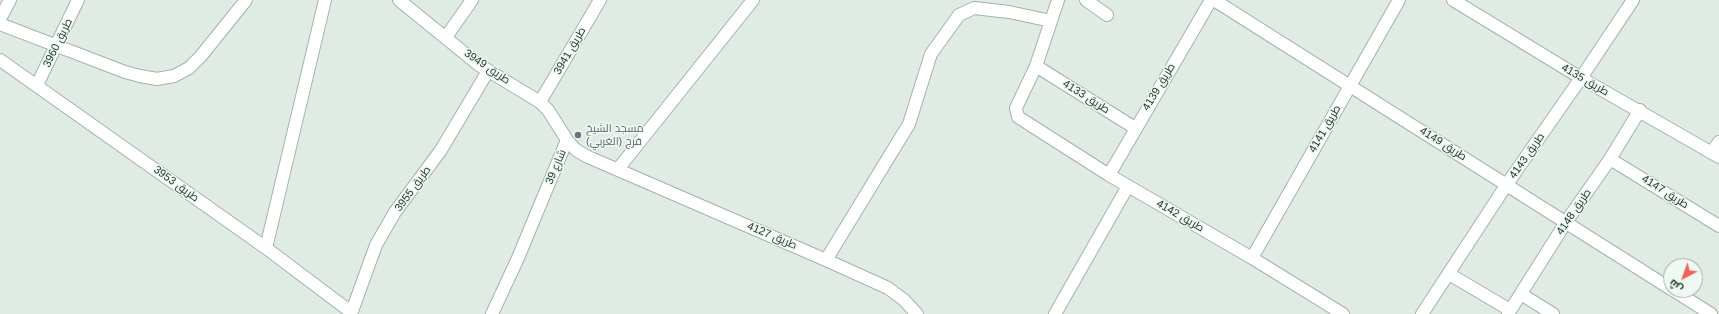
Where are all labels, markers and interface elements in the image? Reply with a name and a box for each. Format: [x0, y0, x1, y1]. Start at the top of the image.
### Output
street label: طريق 3960 [41, 16, 75, 70]
street label: طريق 3941 [551, 25, 589, 77]
street label: طريق 3949 [461, 47, 513, 87]
street label: طريق 4139 [1140, 61, 1178, 113]
street label: طريق 4135 [1559, 61, 1611, 99]
street label: طريق 4133 [1060, 77, 1112, 117]
street label: طريق 4141 [1306, 103, 1344, 155]
place label: مسجد الشيخ فرج (الغربي) [586, 122, 644, 148]
street label: طريق 4149 [1417, 124, 1469, 164]
marker: مسجد الشيخ فرج (الغربي) [573, 130, 583, 140]
street label: طريق 4143 [1506, 131, 1548, 181]
street label: شارع 39 [543, 148, 569, 186]
street label: طريق 3953 [151, 163, 201, 205]
street label: طريق 3955 [392, 164, 434, 214]
street label: طريق 4147 [1639, 172, 1691, 212]
street label: طريق 4148 [1554, 186, 1594, 238]
street label: طريق 4142 [1154, 197, 1206, 235]
street label: طريق 4127 [745, 220, 799, 252]
north arrow [1663, 258, 1703, 298]
text: ش [1667, 277, 1685, 295]

